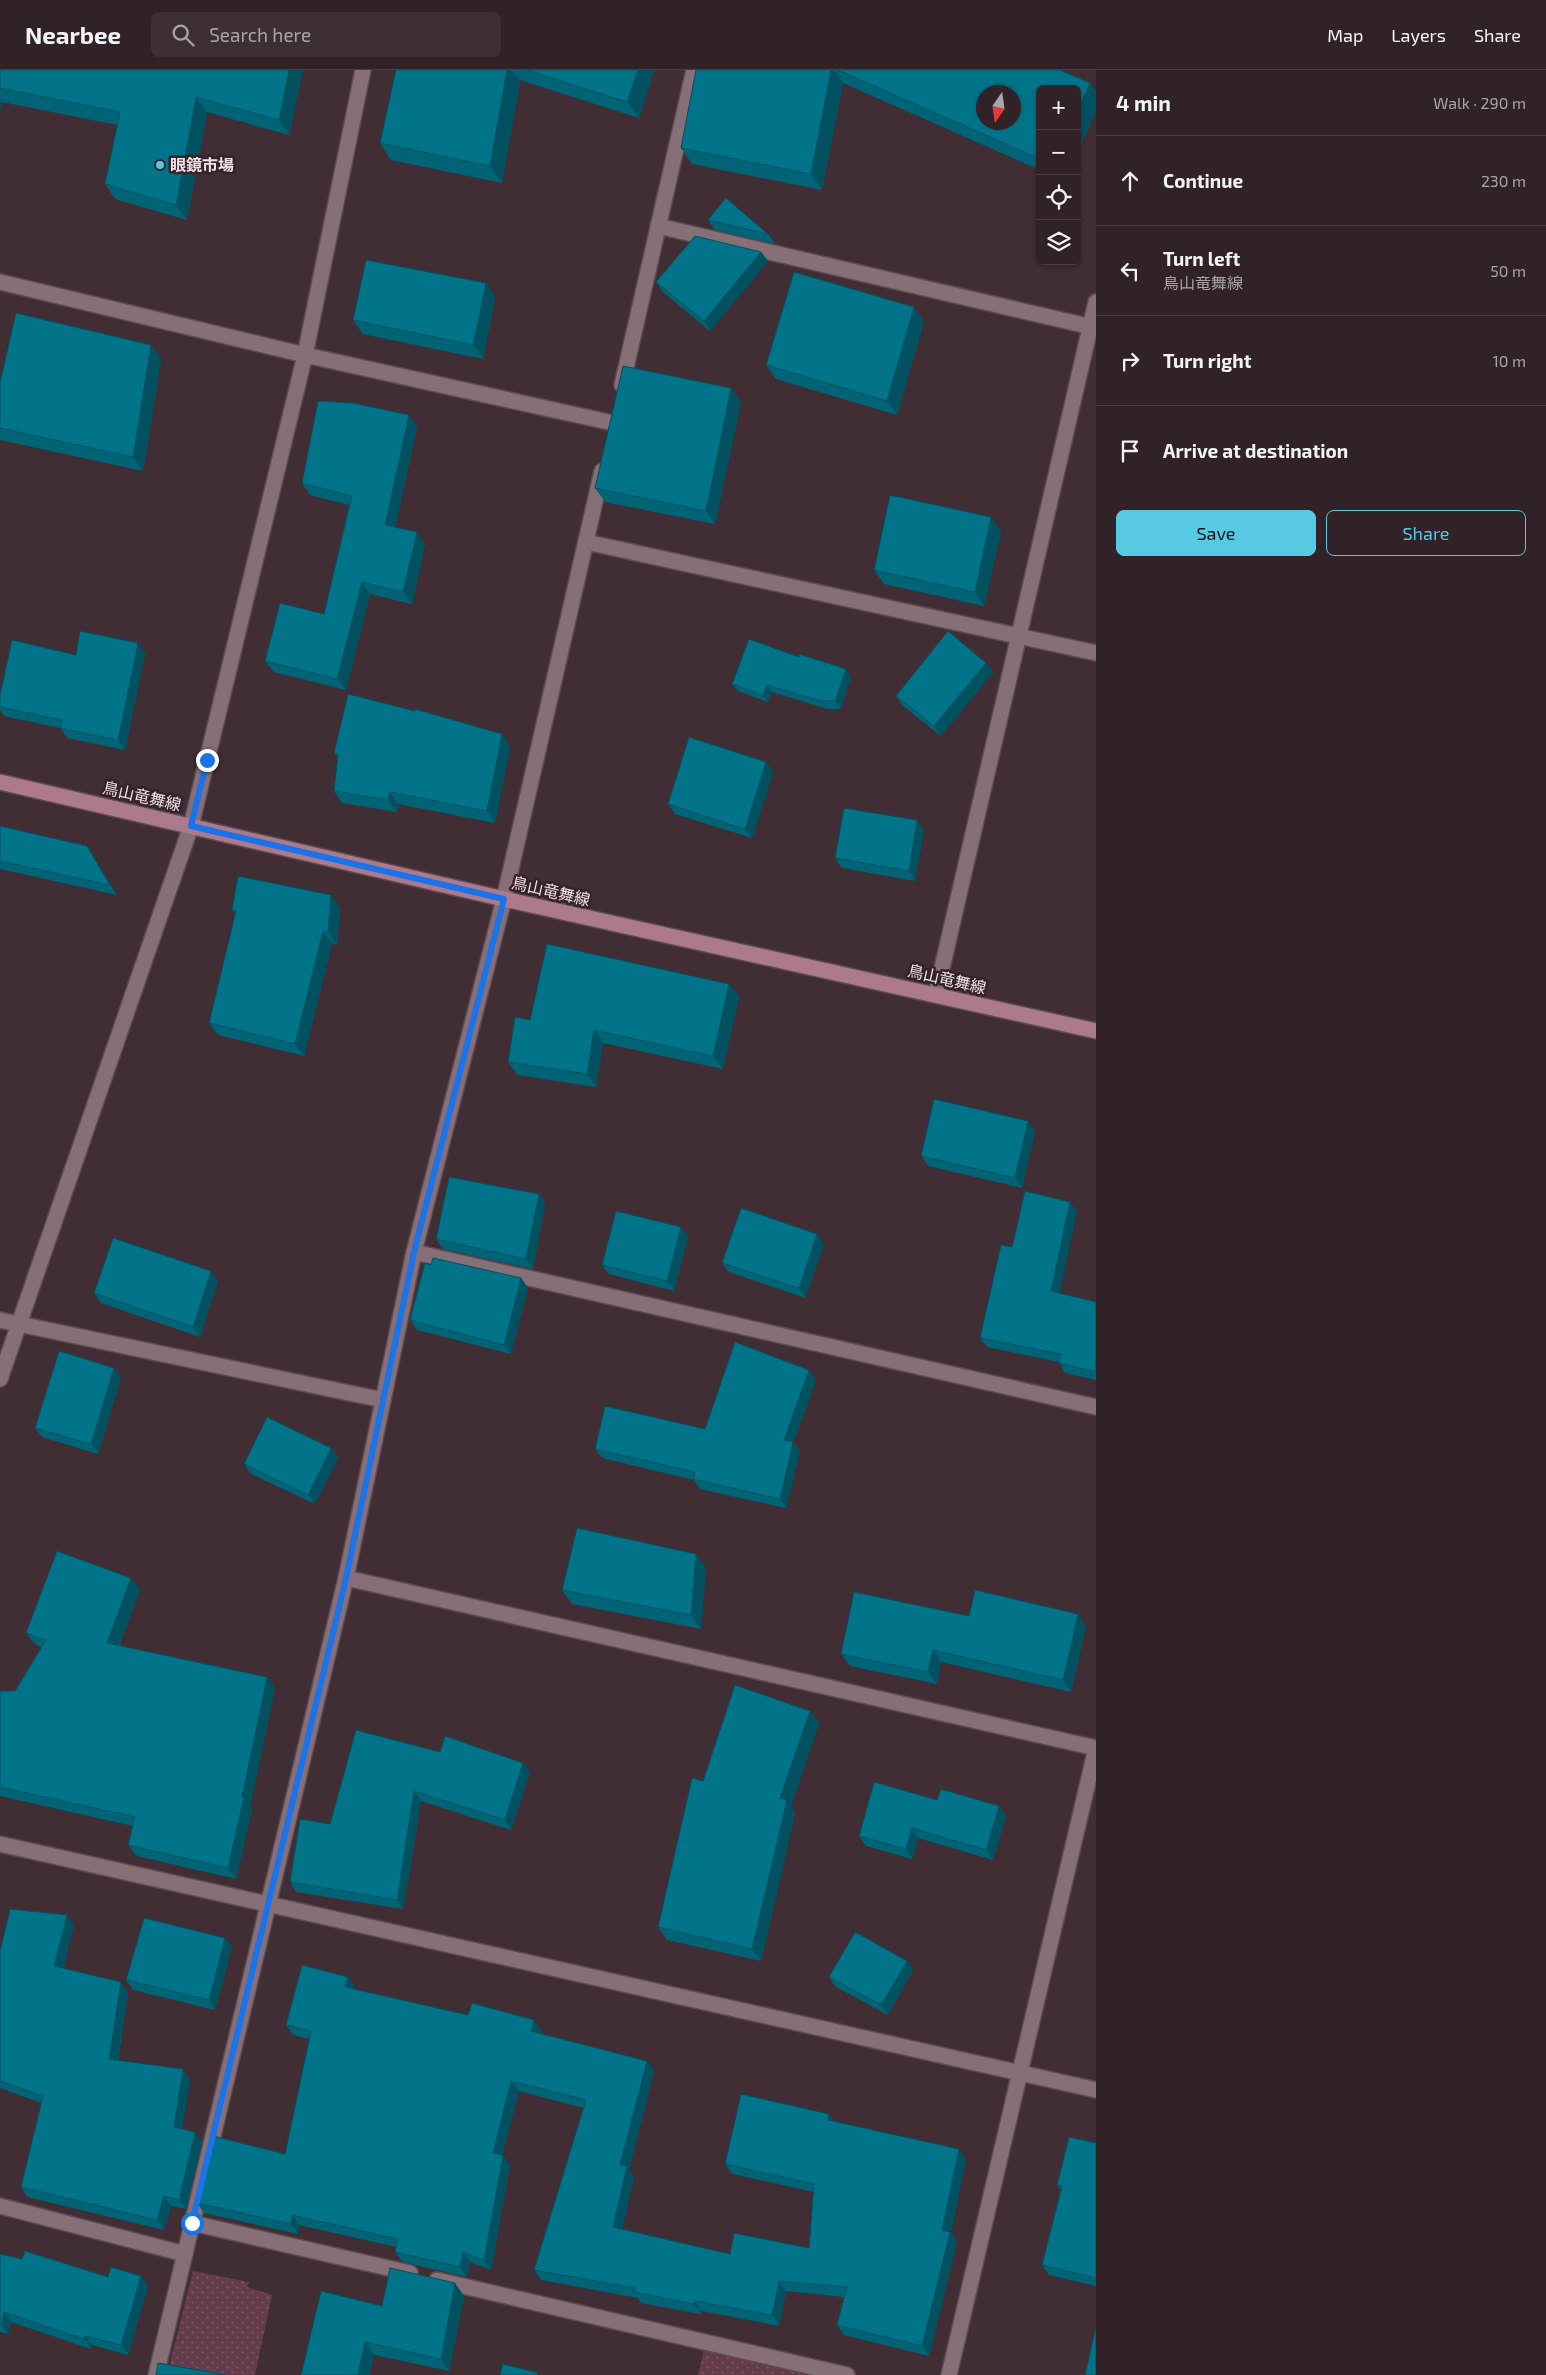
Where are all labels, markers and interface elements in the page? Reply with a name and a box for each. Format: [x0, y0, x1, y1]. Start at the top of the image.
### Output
search box [151, 12, 501, 57]
text: Nearbee [25, 20, 121, 49]
icon: search [169, 21, 197, 49]
text: Search here [209, 23, 311, 46]
text: Map [1327, 24, 1363, 46]
text: Layers [1391, 24, 1446, 46]
text: Share [1474, 24, 1521, 46]
north arrow [976, 85, 1021, 130]
map controls [1036, 85, 1081, 265]
button: + [1036, 85, 1081, 130]
text: 4 min [1116, 90, 1171, 115]
text: Walk · 290 m [1433, 93, 1526, 112]
button: − [1036, 130, 1081, 175]
place label: 眼鏡市場 [170, 155, 234, 174]
marker: 眼鏡市場 [154, 159, 166, 171]
icon: ahead [1116, 167, 1144, 195]
text: Continue [1163, 169, 1243, 192]
text: 230 m [1481, 171, 1526, 190]
button: locate [1036, 175, 1081, 220]
button: layers [1036, 220, 1081, 265]
text: Turn left [1163, 247, 1240, 270]
icon: left [1116, 257, 1144, 285]
text: 50 m [1490, 261, 1526, 280]
text: 鳥山竜舞線 [1163, 273, 1243, 292]
icon: right [1116, 347, 1144, 375]
text: Turn right [1163, 349, 1251, 372]
text: 10 m [1492, 351, 1526, 370]
icon: arrive [1116, 437, 1144, 465]
text: Arrive at destination [1163, 439, 1348, 462]
button: Save [1116, 510, 1316, 556]
button: Share [1326, 510, 1526, 556]
route end [196, 749, 219, 772]
street label: 鳥山竜舞線 [101, 777, 183, 814]
street label: 鳥山竜舞線 [510, 872, 592, 909]
street label: 鳥山竜舞線 [906, 960, 988, 997]
route start [181, 2212, 204, 2235]

